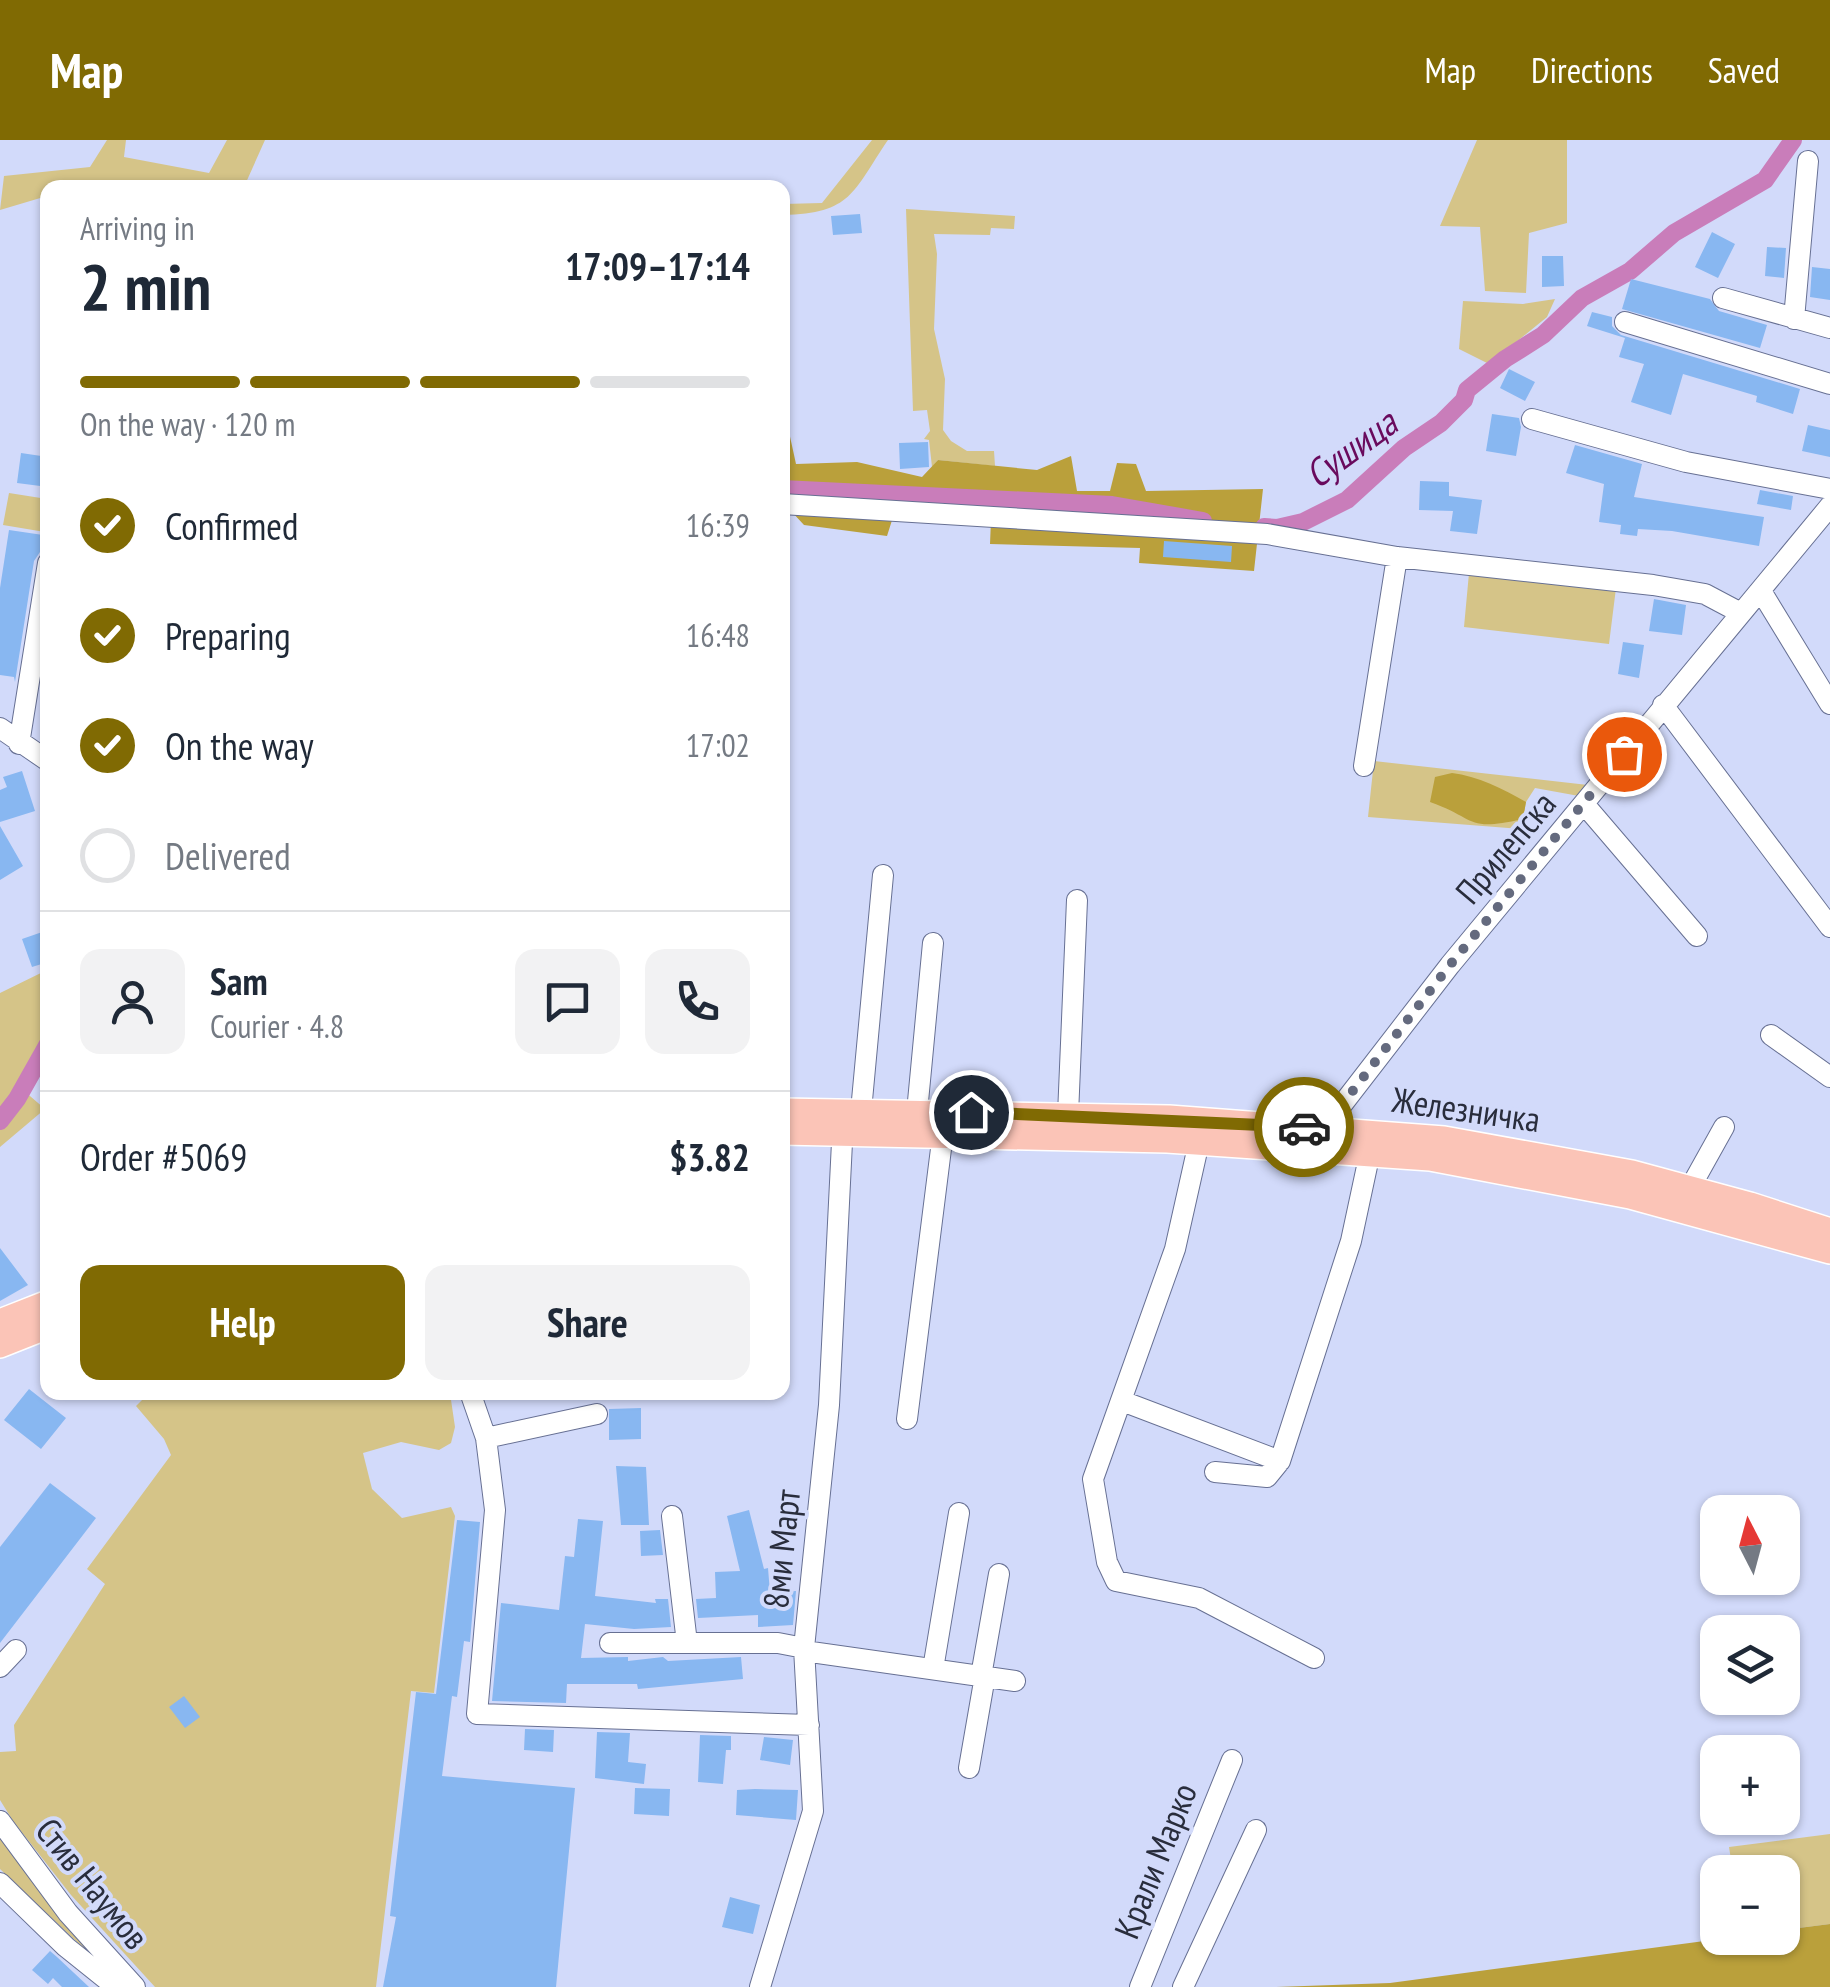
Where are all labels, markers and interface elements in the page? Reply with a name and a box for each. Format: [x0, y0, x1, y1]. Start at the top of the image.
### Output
text: Map [50, 39, 123, 101]
text: Map [1425, 47, 1476, 93]
text: Directions [1531, 47, 1653, 93]
text: Saved [1708, 47, 1780, 93]
text: Arriving in [80, 207, 195, 249]
text: 17:09–17:14 [565, 241, 750, 290]
text: 2 min [80, 244, 211, 328]
water label: Сушица [1294, 397, 1407, 498]
text: On the way · 120 m [80, 403, 295, 445]
icon: check [80, 498, 135, 553]
text: Confirmed [165, 501, 298, 550]
text: 16:39 [686, 504, 750, 546]
icon: check [80, 608, 135, 663]
text: Preparing [165, 611, 291, 660]
text: 16:48 [686, 614, 750, 656]
pin [1582, 712, 1667, 797]
icon: check [80, 718, 135, 773]
text: On the way [165, 721, 313, 770]
text: 17:02 [686, 724, 750, 766]
icon: bag [1597, 727, 1652, 782]
street label: Прилепска [1445, 782, 1566, 913]
text: Delivered [165, 831, 291, 880]
button: person [80, 949, 185, 1054]
button: chat [515, 949, 620, 1054]
button: phone [645, 949, 750, 1054]
text: Sam [210, 956, 268, 1005]
text: Courier · 4.8 [210, 1005, 344, 1047]
pin [929, 1070, 1014, 1155]
street label: Железничка [1388, 1076, 1543, 1142]
courier [1254, 1077, 1354, 1177]
icon: home [944, 1085, 999, 1140]
icon: car [1277, 1100, 1332, 1155]
text: Order #5069 [80, 1132, 247, 1181]
text: $3.82 [669, 1132, 750, 1181]
button: Help [80, 1265, 405, 1380]
button: Share [425, 1265, 750, 1380]
street label: 8ми Март [752, 1486, 810, 1611]
north arrow [1700, 1495, 1800, 1595]
map controls [1700, 1495, 1800, 1955]
button: layers [1700, 1615, 1800, 1715]
button: + [1700, 1735, 1800, 1835]
street label: Крали Марко [1103, 1776, 1207, 1945]
street label: Стив Наумов [26, 1808, 160, 1958]
button: − [1700, 1855, 1800, 1955]

